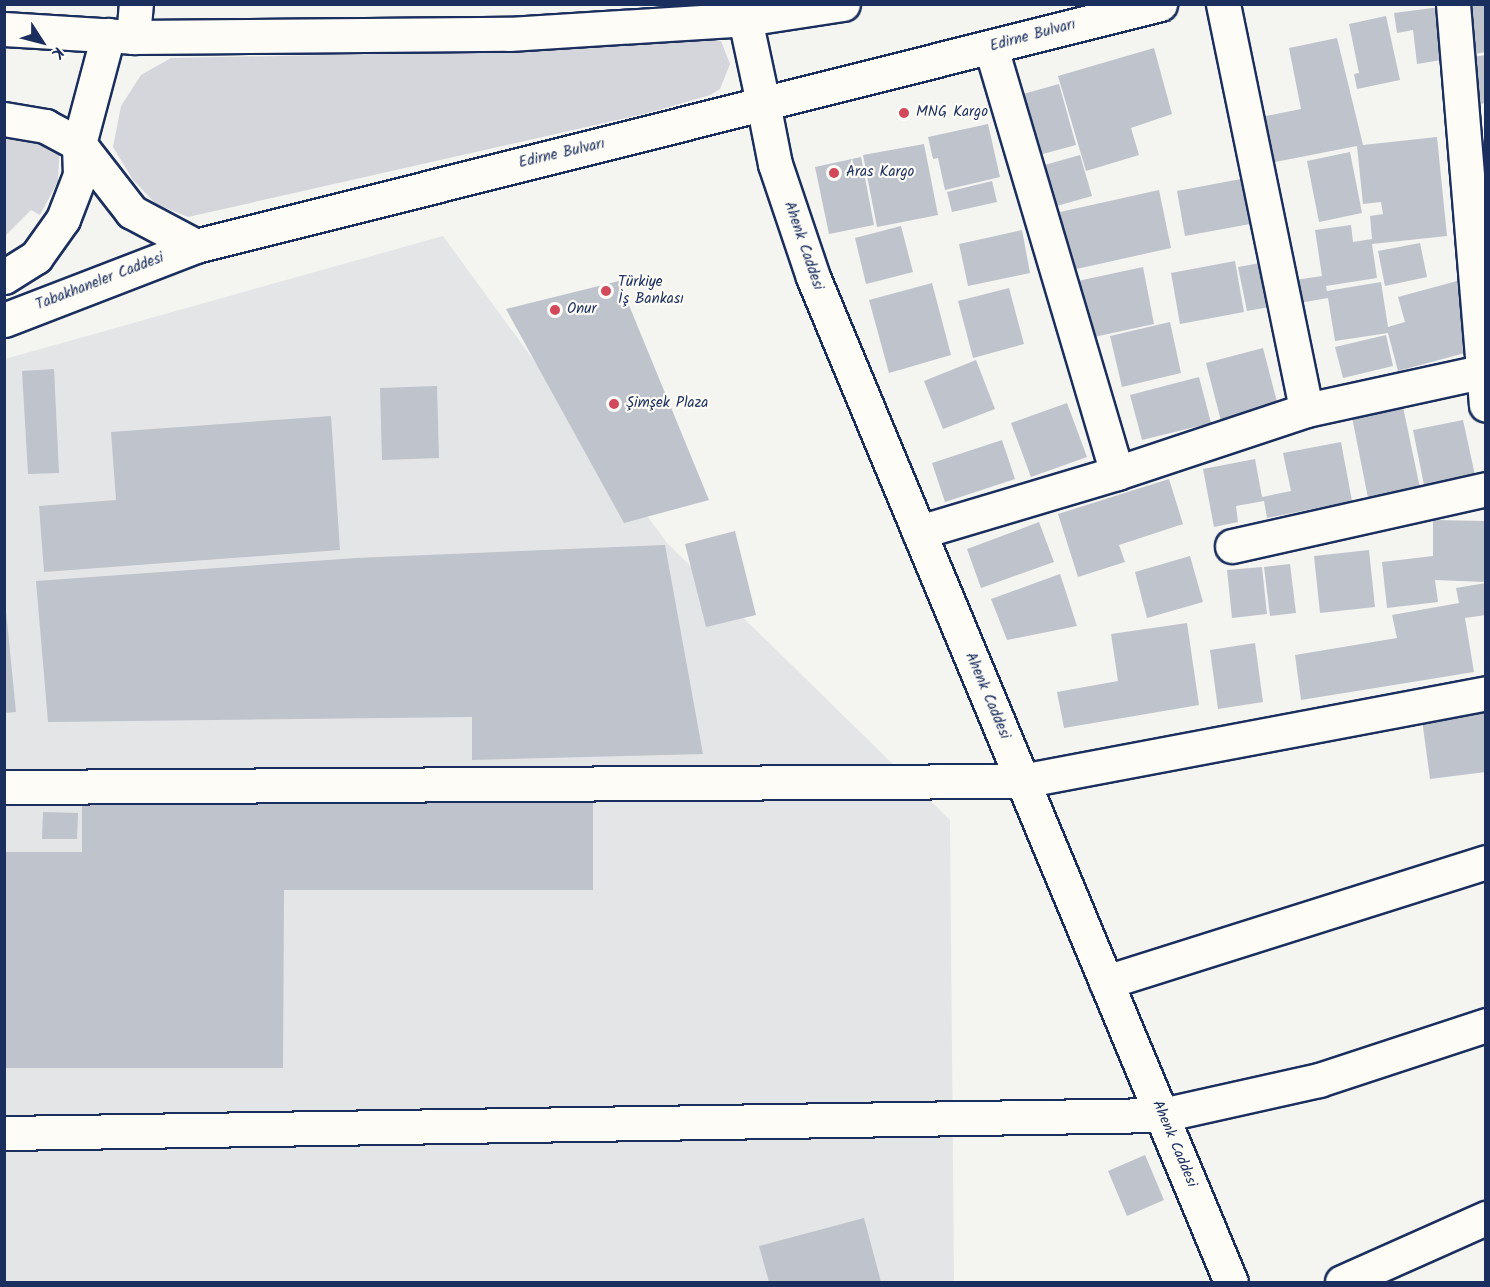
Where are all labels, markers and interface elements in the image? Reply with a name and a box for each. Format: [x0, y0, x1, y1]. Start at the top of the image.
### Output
north arrow [12, 12, 72, 72]
street label: Edirne Bulvarı [988, 16, 1078, 56]
text: K [44, 42, 70, 64]
place label: MNG Kargo [916, 104, 988, 122]
marker: MNG Kargo [897, 106, 911, 120]
street label: Edirne Bulvarı [517, 135, 607, 173]
place label: Aras Kargo [846, 164, 914, 182]
marker: Aras Kargo [827, 166, 841, 180]
street label: Ahenk Caddesi [779, 199, 827, 293]
street label: Tabakhaneler Caddesi [33, 249, 167, 315]
place label: Türkiye İş Bankası [618, 273, 684, 308]
marker: Türkiye İş Bankası [599, 284, 613, 298]
place label: Onur [567, 301, 596, 319]
marker: Onur [548, 303, 562, 317]
place label: Şimşek Plaza [626, 395, 708, 413]
marker: Şimşek Plaza [607, 397, 621, 411]
street label: Ahenk Caddesi [961, 650, 1013, 742]
street label: Ahenk Caddesi [1148, 1098, 1200, 1190]

